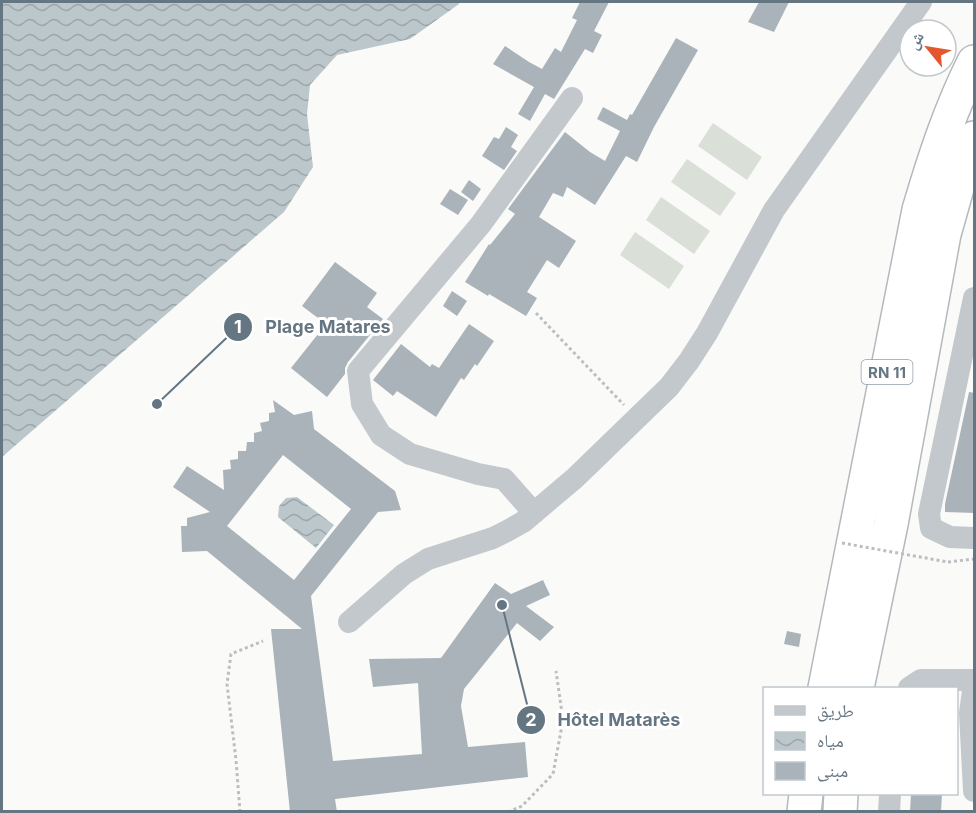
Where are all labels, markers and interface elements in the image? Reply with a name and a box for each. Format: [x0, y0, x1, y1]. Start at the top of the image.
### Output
north arrow [898, 18, 958, 78]
text: ش [902, 28, 928, 53]
callout: Plage Matares [223, 309, 403, 345]
text: 1 [234, 316, 242, 337]
text: Plage Matares [265, 316, 391, 337]
road number: RN 11 [862, 360, 912, 384]
legend [763, 687, 958, 795]
text: طريق [817, 700, 854, 722]
callout: Hôtel Matarès [516, 702, 692, 738]
text: 2 [525, 709, 537, 730]
text: Hôtel Matarès [558, 709, 680, 730]
text: مياه [817, 730, 844, 751]
text: مبنى [817, 760, 848, 782]

